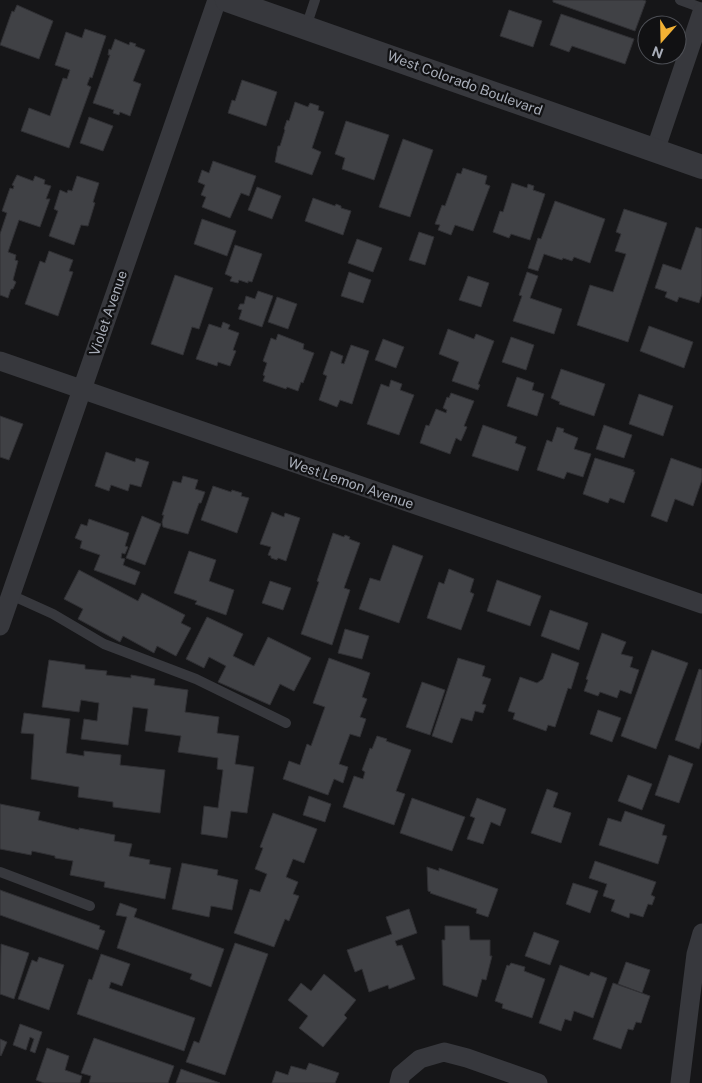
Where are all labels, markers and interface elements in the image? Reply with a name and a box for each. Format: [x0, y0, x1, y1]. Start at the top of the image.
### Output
north arrow [637, 15, 687, 65]
text: N [650, 43, 665, 62]
street label: West Colorado Boulevard [385, 47, 545, 119]
street label: Violet Avenue [86, 268, 130, 358]
street label: West Lemon Avenue [286, 454, 416, 512]

